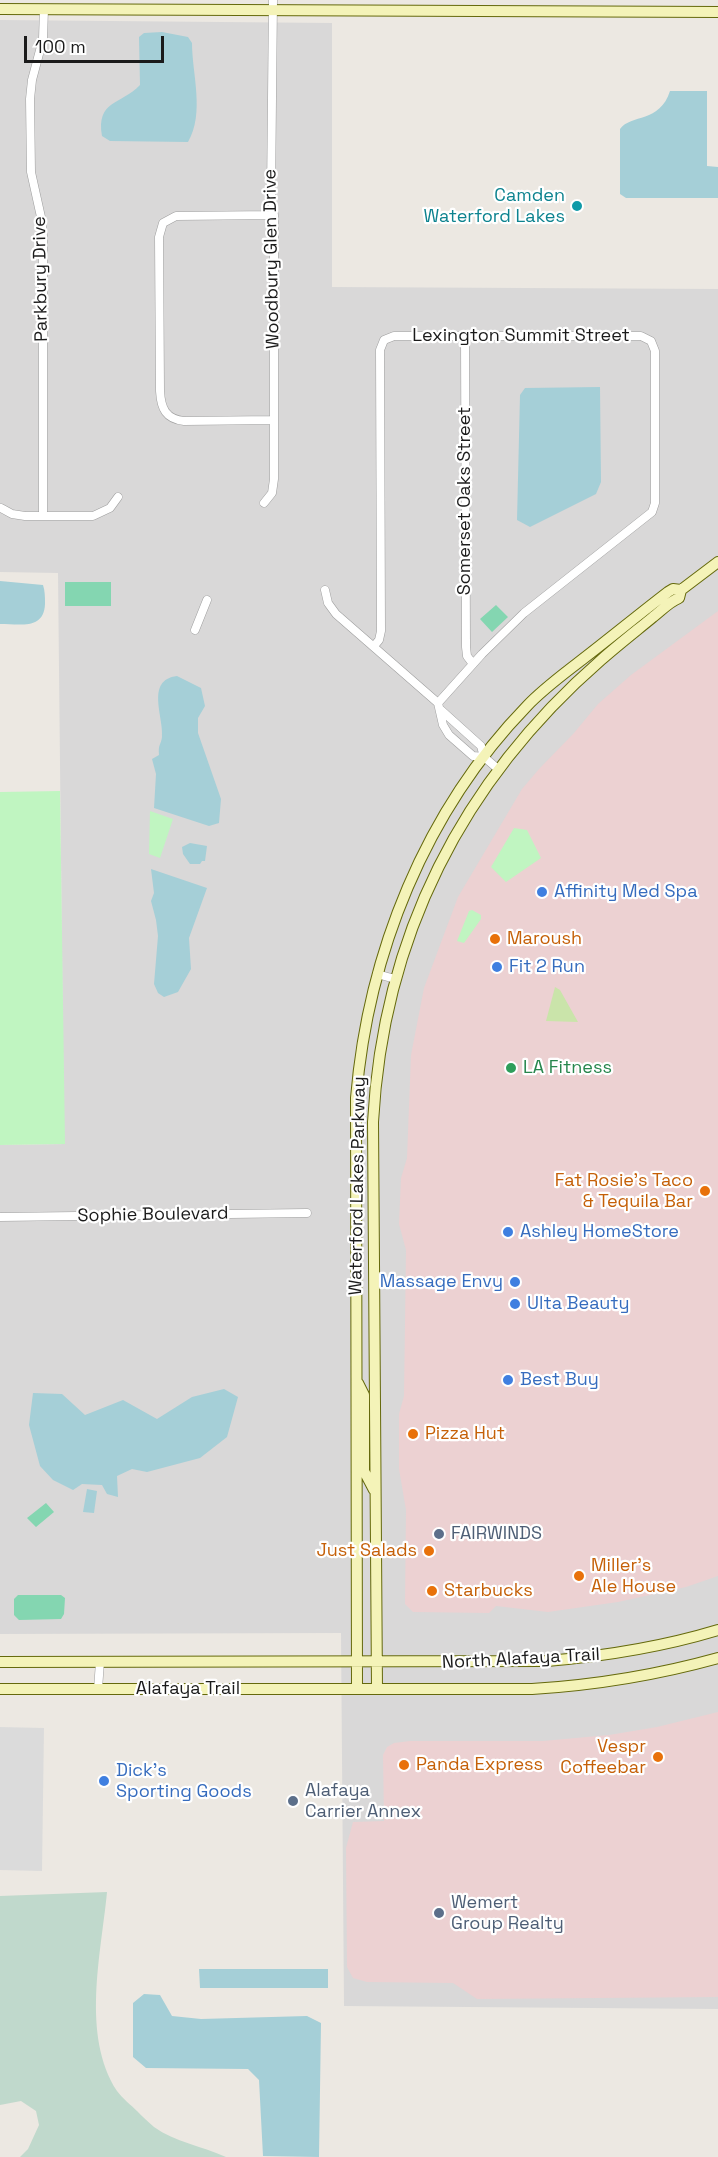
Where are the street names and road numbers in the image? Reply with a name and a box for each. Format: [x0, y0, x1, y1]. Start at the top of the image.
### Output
street label: Woodbury Glen Drive [260, 169, 284, 349]
street label: Parkbury Drive [29, 216, 53, 342]
street label: Lexington Summit Street [412, 325, 630, 347]
street label: Somerset Oaks Street [454, 407, 476, 595]
street label: Waterford Lakes Parkway [345, 1076, 371, 1296]
street label: Sophie Boulevard [77, 1203, 229, 1227]
street label: North Alafaya Trail [441, 1644, 601, 1674]
street label: Alafaya Trail [136, 1678, 240, 1700]

